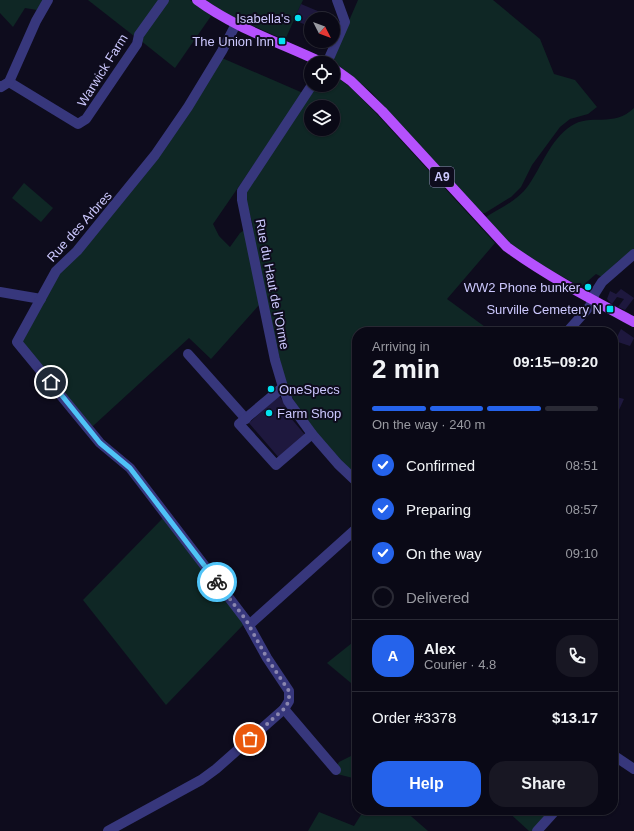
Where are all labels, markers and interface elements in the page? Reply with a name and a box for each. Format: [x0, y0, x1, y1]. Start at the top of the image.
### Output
place label: Isabella's [236, 11, 290, 26]
north arrow [304, 12, 340, 48]
map controls [304, 12, 340, 136]
marker: Isabella's [293, 13, 303, 23]
street label: Warwick Farm [74, 31, 131, 109]
place label: The Union Inn [192, 34, 274, 49]
marker: The Union Inn [277, 36, 287, 46]
button: locate [304, 56, 340, 92]
button: layers [304, 100, 340, 136]
road number: A9 [430, 167, 454, 187]
street label: Rue des Arbres [44, 188, 115, 265]
street label: Rue du Haut de l'Orme [253, 218, 293, 351]
place label: WW2 Phone bunker [464, 280, 581, 295]
marker: WW2 Phone bunker [583, 282, 593, 292]
place label: Surville Cemetery N [486, 302, 602, 317]
marker: Surville Cemetery N [605, 304, 615, 314]
text: Arriving in [372, 339, 430, 354]
text: 09:15–09:20 [513, 353, 598, 370]
text: 2 min [372, 354, 440, 384]
pin [34, 365, 68, 399]
icon: home [40, 371, 62, 393]
place label: OneSpecs [279, 382, 340, 397]
marker: OneSpecs [266, 384, 276, 394]
place label: Farm Shop [277, 406, 341, 421]
marker: Farm Shop [264, 408, 274, 418]
text: On the way · 240 m [372, 417, 485, 432]
icon: check [372, 454, 394, 476]
text: Confirmed [406, 457, 475, 474]
text: 08:51 [565, 458, 598, 473]
icon: check [372, 498, 394, 520]
text: Preparing [406, 501, 471, 518]
text: 08:57 [565, 502, 598, 517]
icon: check [372, 542, 394, 564]
text: On the way [406, 545, 482, 562]
text: 09:10 [565, 546, 598, 561]
courier [197, 562, 237, 602]
icon: bike [206, 571, 228, 593]
text: Delivered [406, 589, 469, 606]
button: phone [556, 635, 598, 677]
text: Alex [424, 640, 456, 657]
text: A [388, 647, 398, 664]
text: Courier · 4.8 [424, 657, 496, 672]
text: Order #3378 [372, 709, 456, 726]
text: $13.17 [552, 709, 598, 726]
pin [233, 722, 267, 756]
icon: bag [239, 728, 261, 750]
button: Help [372, 761, 481, 807]
button: Share [489, 761, 598, 807]

